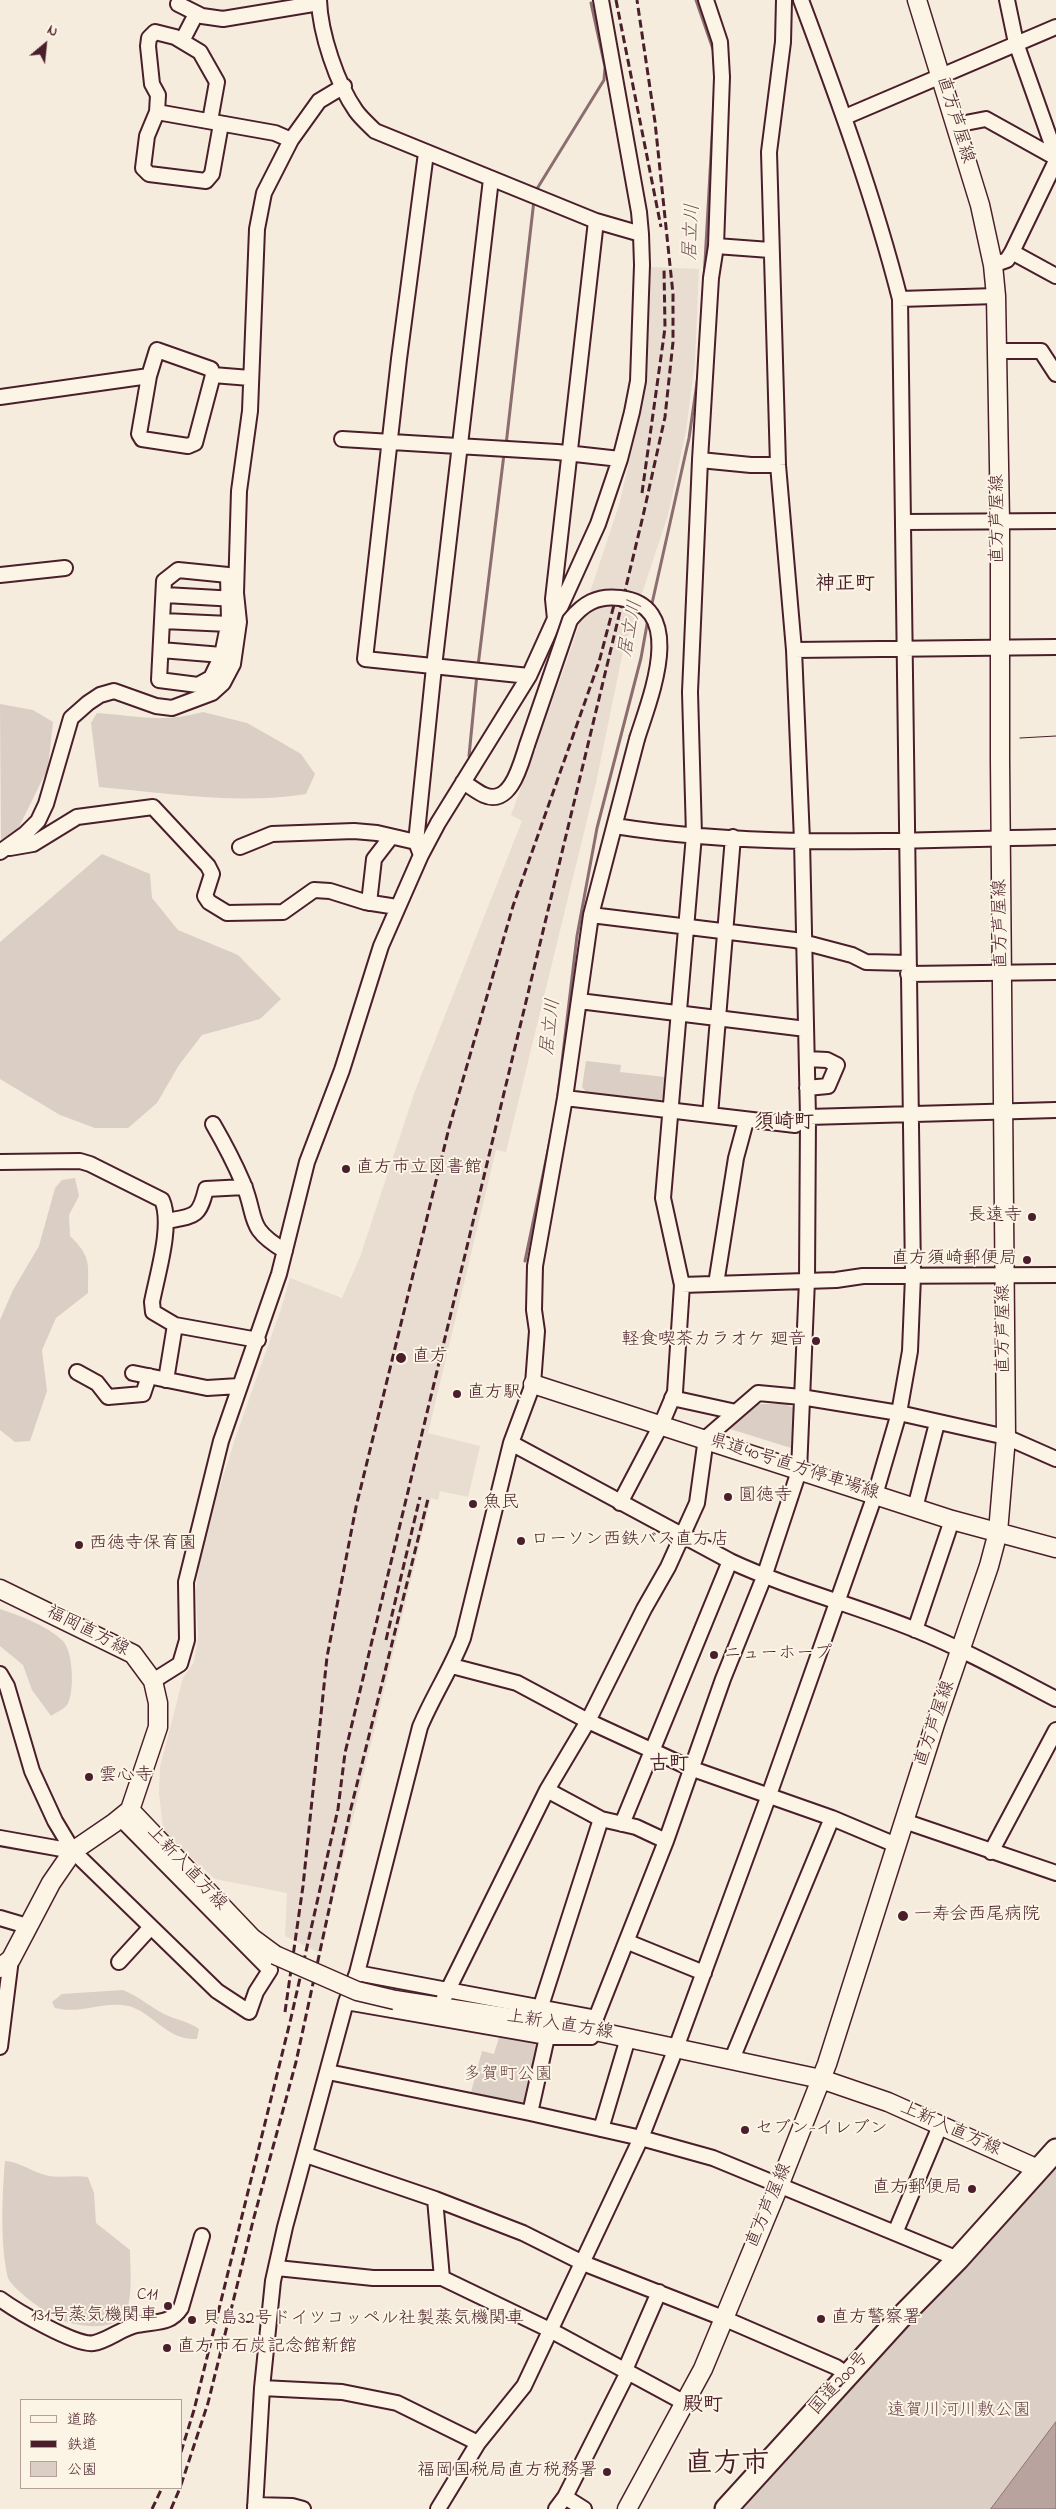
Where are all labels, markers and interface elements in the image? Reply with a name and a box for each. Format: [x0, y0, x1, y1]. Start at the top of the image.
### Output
north arrow [20, 20, 70, 70]
text: N [43, 20, 61, 43]
street label: 直方芦屋線 [931, 74, 977, 166]
water label: 居立川 [680, 203, 706, 261]
street label: 直方芦屋線 [988, 474, 1010, 564]
district label: 神正町 [815, 574, 875, 598]
water label: 居立川 [615, 599, 649, 659]
street label: 直方芦屋線 [990, 879, 1014, 969]
water label: 居立川 [537, 997, 567, 1057]
district label: 須崎町 [754, 1112, 814, 1136]
place label: 直方市立図書館 [356, 1158, 482, 1180]
marker: 直方市立図書館 [340, 1163, 352, 1175]
place label: 長遠寺 [968, 1206, 1022, 1228]
marker: 長遠寺 [1026, 1211, 1038, 1223]
place label: 直方須崎郵便局 [891, 1249, 1017, 1271]
marker: 直方須崎郵便局 [1021, 1254, 1033, 1266]
street label: 直方芦屋線 [994, 1284, 1016, 1374]
place label: 軽食喫茶カラオケ 廻音 [622, 1330, 806, 1352]
marker: 軽食喫茶カラオケ 廻音 [810, 1335, 822, 1347]
place label: 直方 [412, 1347, 448, 1369]
marker: 直方 [394, 1351, 408, 1365]
place label: 直方駅 [467, 1383, 521, 1405]
marker: 直方駅 [451, 1388, 463, 1400]
street label: 県道40号直方停車場線 [706, 1430, 882, 1506]
place label: 圓徳寺 [738, 1486, 792, 1508]
marker: 圓徳寺 [722, 1491, 734, 1503]
place label: 魚民 [483, 1493, 519, 1515]
marker: 魚民 [467, 1498, 479, 1510]
place label: ローソン西鉄バス直方店 [531, 1530, 729, 1552]
place label: 西徳寺保育園 [89, 1534, 197, 1556]
marker: ローソン西鉄バス直方店 [515, 1535, 527, 1547]
marker: 西徳寺保育園 [73, 1539, 85, 1551]
street label: 福岡直方線 [42, 1602, 132, 1662]
place label: ニューホープ [724, 1644, 832, 1666]
marker: ニューホープ [708, 1649, 720, 1661]
street label: 直方芦屋線 [911, 1678, 961, 1770]
district label: 古町 [649, 1754, 689, 1778]
place label: 雲心寺 [99, 1766, 153, 1788]
marker: 雲心寺 [83, 1771, 95, 1783]
street label: 上新入直方線 [141, 1822, 231, 1916]
place label: 一寿会西尾病院 [914, 1905, 1040, 1927]
marker: 一寿会西尾病院 [896, 1909, 910, 1923]
street label: 上新入直方線 [505, 2007, 615, 2045]
park label: 多賀町公園 [463, 2065, 553, 2087]
street label: 上新入直方線 [896, 2098, 1004, 2162]
place label: セブン-イレブン [755, 2119, 888, 2141]
marker: セブン-イレブン [739, 2124, 751, 2136]
street label: 直方芦屋線 [742, 2160, 798, 2252]
place label: 直方郵便局 [872, 2178, 962, 2200]
marker: 直方郵便局 [966, 2183, 978, 2195]
place label: C11 131号蒸気機関車 [31, 2285, 158, 2328]
marker: C11 131号蒸気機関車 [162, 2300, 174, 2312]
place label: 直方警察署 [831, 2308, 921, 2330]
place label: 貝島32号ドイツコッペル社製蒸気機関車 [202, 2309, 524, 2331]
marker: 直方警察署 [815, 2313, 827, 2325]
marker: 貝島32号ドイツコッペル社製蒸気機関車 [186, 2314, 198, 2326]
place label: 直方市石炭記念館新館 [177, 2337, 357, 2359]
marker: 直方市石炭記念館新館 [161, 2342, 173, 2354]
street label: 国道200号 [806, 2348, 874, 2420]
district label: 殿町 [683, 2395, 723, 2419]
legend [20, 2399, 182, 2489]
park label: 遠賀川河川敷公園 [887, 2401, 1031, 2423]
text: 道路 [67, 2409, 97, 2431]
text: 鉄道 [67, 2434, 97, 2456]
district label: 直方市 [685, 2449, 769, 2483]
text: 公園 [67, 2459, 97, 2481]
place label: 福岡国税局直方税務署 [417, 2461, 597, 2483]
marker: 福岡国税局直方税務署 [601, 2466, 613, 2478]

